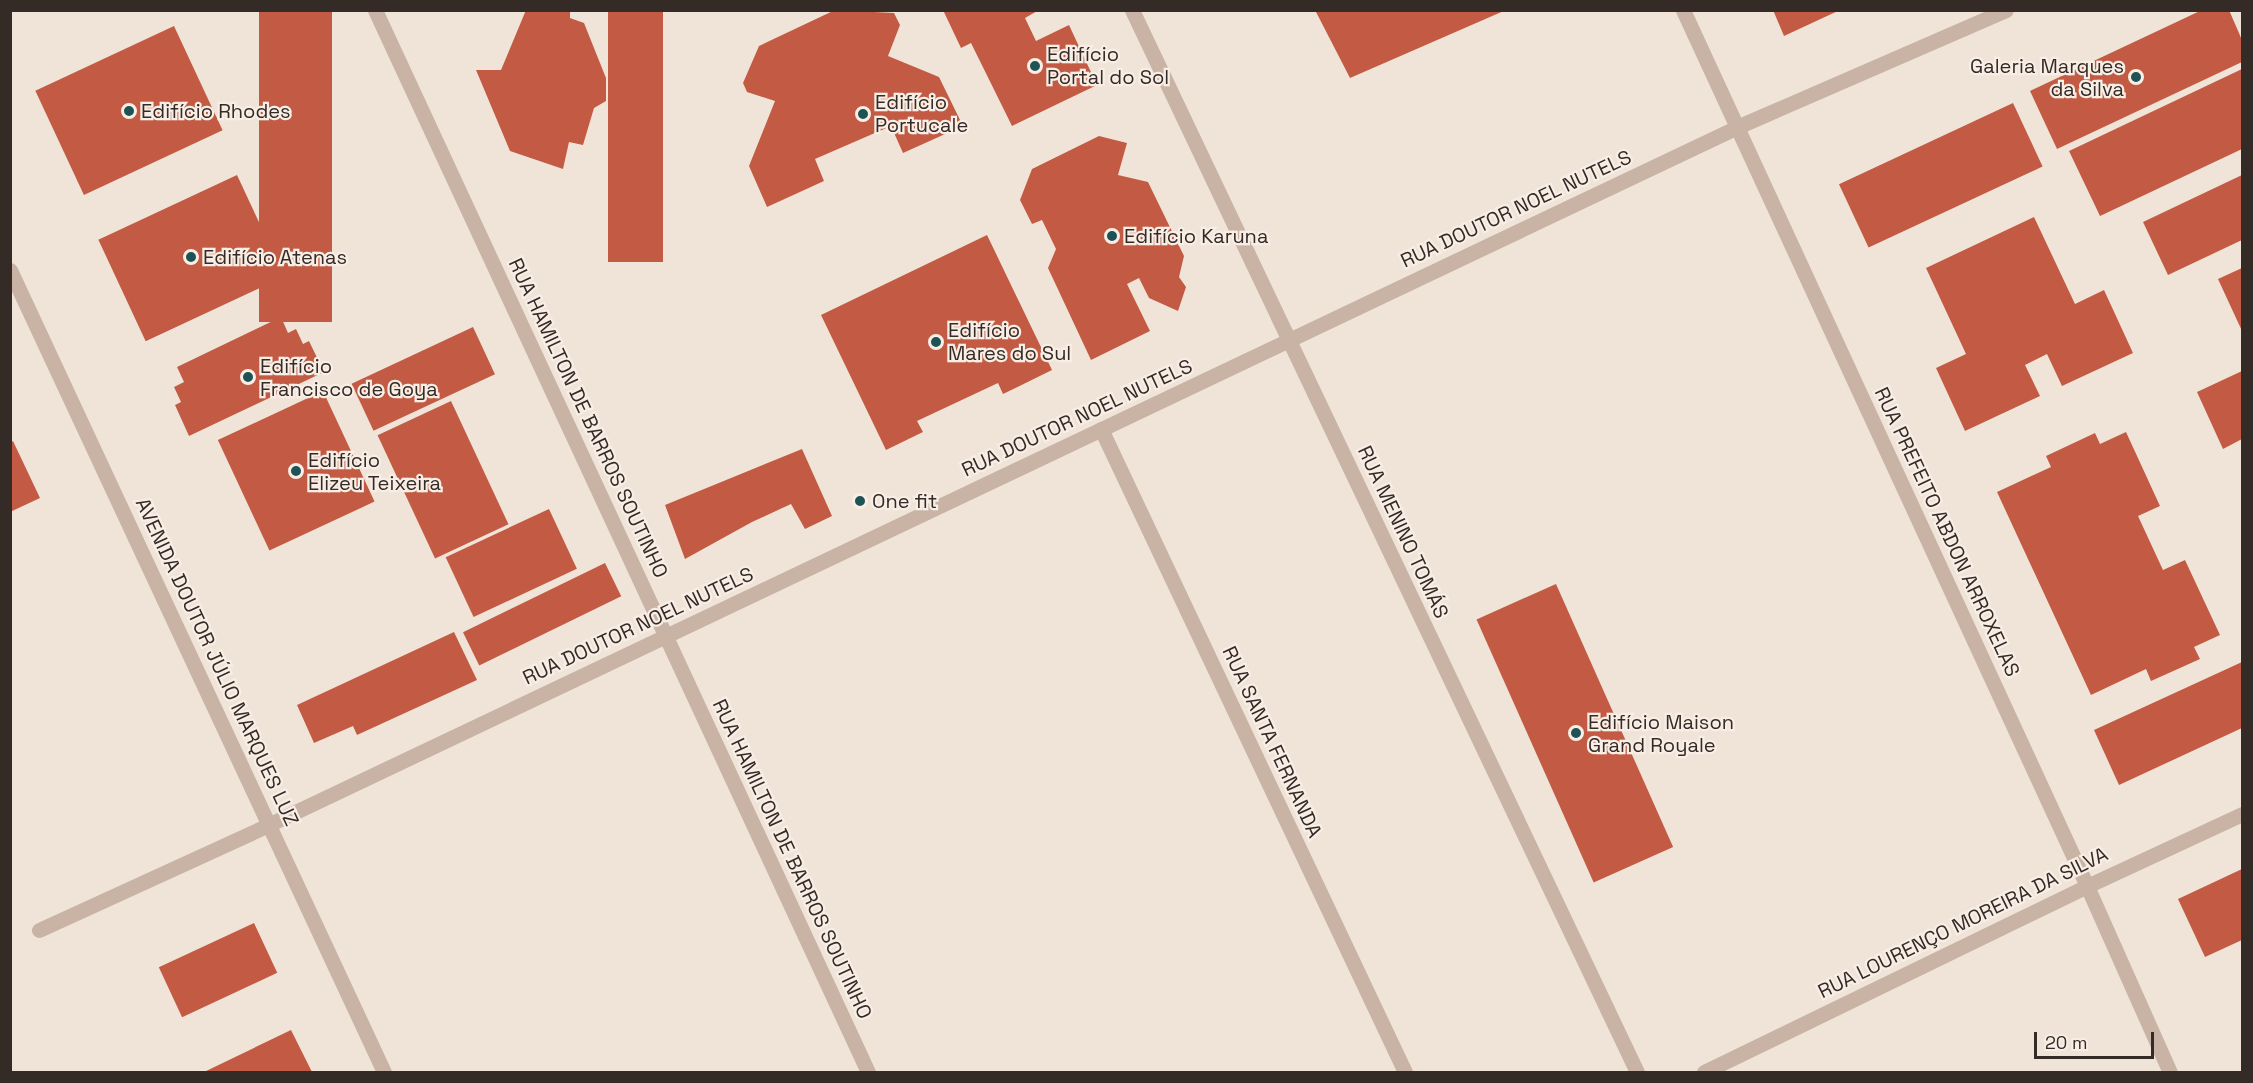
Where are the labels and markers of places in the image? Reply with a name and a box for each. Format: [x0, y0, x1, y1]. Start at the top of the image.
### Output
place label: Edifício Portal do Sol [1047, 42, 1169, 89]
place label: Galeria Marques da Silva [1970, 54, 2124, 101]
marker: Edifício Portal do Sol [1028, 59, 1042, 73]
marker: Galeria Marques da Silva [2129, 70, 2143, 84]
place label: Edifício Portucale [875, 90, 968, 137]
place label: Edifício Rhodes [141, 99, 291, 123]
marker: Edifício Rhodes [122, 104, 136, 118]
marker: Edifício Portucale [856, 107, 870, 121]
place label: Edifício Karuna [1124, 224, 1268, 248]
marker: Edifício Karuna [1105, 229, 1119, 243]
place label: Edifício Atenas [203, 245, 347, 269]
marker: Edifício Atenas [184, 250, 198, 264]
place label: Edifício Mares do Sul [948, 318, 1071, 365]
marker: Edifício Mares do Sul [929, 335, 943, 349]
place label: Edifício Francisco de Goya [260, 354, 438, 401]
marker: Edifício Francisco de Goya [241, 370, 255, 384]
place label: Edifício Elizeu Teixeira [308, 448, 441, 495]
marker: Edifício Elizeu Teixeira [289, 464, 303, 478]
place label: One fit [872, 489, 937, 513]
marker: One fit [853, 494, 867, 508]
place label: Edifício Maison Grand Royale [1588, 710, 1734, 757]
marker: Edifício Maison Grand Royale [1569, 726, 1583, 740]

